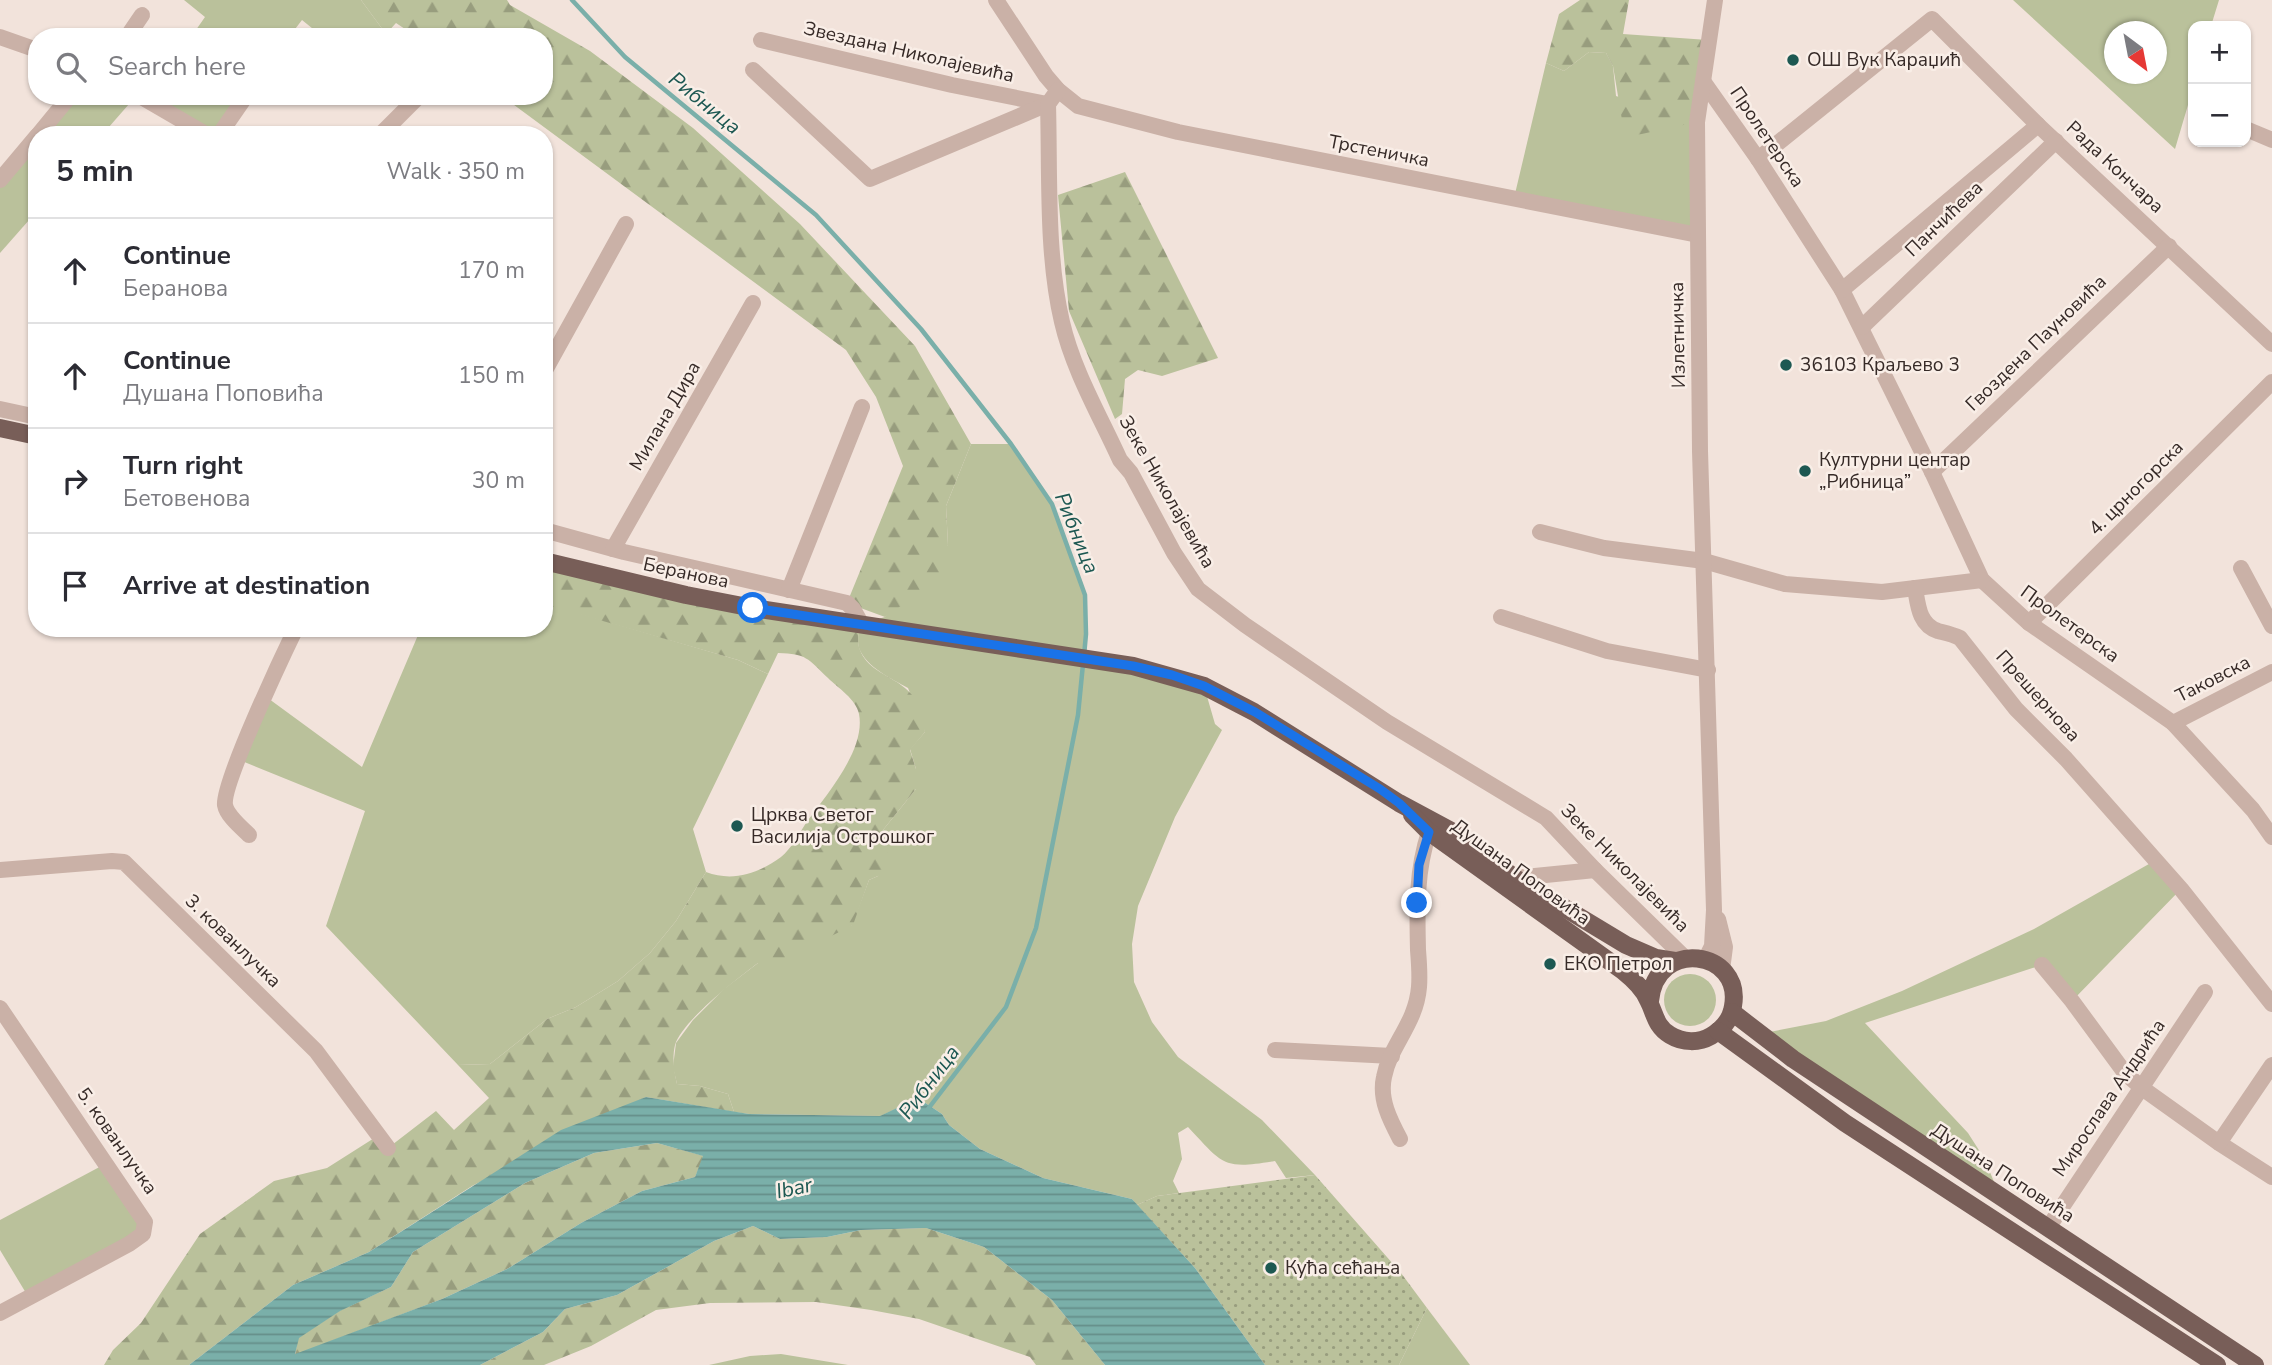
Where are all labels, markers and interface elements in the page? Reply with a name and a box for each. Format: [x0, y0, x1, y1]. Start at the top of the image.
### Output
street label: Звездана Николајевића [801, 15, 1017, 89]
north arrow [2104, 21, 2167, 84]
map controls [2188, 21, 2251, 147]
button: + [2188, 21, 2251, 84]
search box [28, 28, 553, 105]
place label: ОШ Вук Караџић [1807, 47, 1961, 73]
icon: search [52, 48, 90, 86]
text: Search here [108, 49, 246, 84]
marker: ОШ Вук Караџић [1785, 52, 1801, 68]
water label: Рибница [663, 65, 747, 141]
street label: Пролетерска [1724, 81, 1810, 193]
button: − [2188, 84, 2251, 147]
street label: Рада Кончара [2061, 115, 2169, 219]
street label: Трстеничка [1326, 129, 1432, 173]
text: 5 min [56, 151, 134, 192]
text: Walk · 350 m [386, 156, 525, 187]
street label: Панчићева [1899, 175, 1989, 263]
text: Continue [123, 238, 231, 273]
icon: ahead [56, 252, 94, 290]
text: 170 m [458, 255, 525, 286]
street label: Гвоздена Пауновића [1960, 269, 2112, 417]
text: Беранова [123, 273, 228, 304]
street label: Излетничка [1664, 282, 1692, 388]
text: Continue [123, 343, 231, 378]
place label: 36103 Краљево 3 [1800, 352, 1960, 378]
icon: ahead [56, 357, 94, 395]
street label: Милана Дира [623, 357, 707, 475]
marker: 36103 Краљево 3 [1778, 357, 1794, 373]
text: 150 m [458, 360, 525, 391]
text: Душана Поповића [123, 378, 324, 409]
street label: Зеке Николајевића [1113, 411, 1221, 573]
street label: 4. црногорска [2083, 435, 2189, 541]
place label: Културни центар „Рибница” [1819, 447, 1971, 495]
text: Turn right [123, 448, 242, 483]
icon: right [56, 462, 94, 500]
marker: Културни центар „Рибница” [1797, 463, 1813, 479]
text: 30 m [472, 465, 525, 496]
text: Бетовенова [123, 483, 250, 514]
water label: Рибница [1048, 488, 1106, 578]
street label: Беранова [641, 551, 731, 595]
icon: arrive [56, 567, 94, 605]
text: Arrive at destination [123, 568, 370, 603]
street label: Пролетерска [2015, 579, 2125, 669]
route start [737, 592, 768, 623]
street label: Прешернова [1990, 644, 2086, 748]
street label: Таковска [2171, 649, 2255, 709]
street label: Зеке Николајевића [1555, 798, 1695, 938]
place label: Црква Светог Василија Острошког [751, 802, 934, 850]
street label: Душана Поповића [1446, 813, 1596, 931]
marker: Црква Светог Василија Острошког [729, 818, 745, 834]
route end [1401, 887, 1432, 918]
street label: 3. кованлучка [179, 888, 287, 994]
place label: ЕКО Петрол [1564, 951, 1672, 977]
marker: ЕКО Петрол [1542, 956, 1558, 972]
street label: Мирослава Андрића [2047, 1014, 2171, 1182]
water label: Рибница [892, 1039, 966, 1125]
street label: 5. кованлучка [71, 1082, 163, 1200]
street label: Душана Поповића [1926, 1117, 2080, 1229]
water label: Ibar [773, 1170, 815, 1205]
place label: Кућа сећања [1285, 1255, 1400, 1281]
marker: Кућа сећања [1263, 1260, 1279, 1276]

